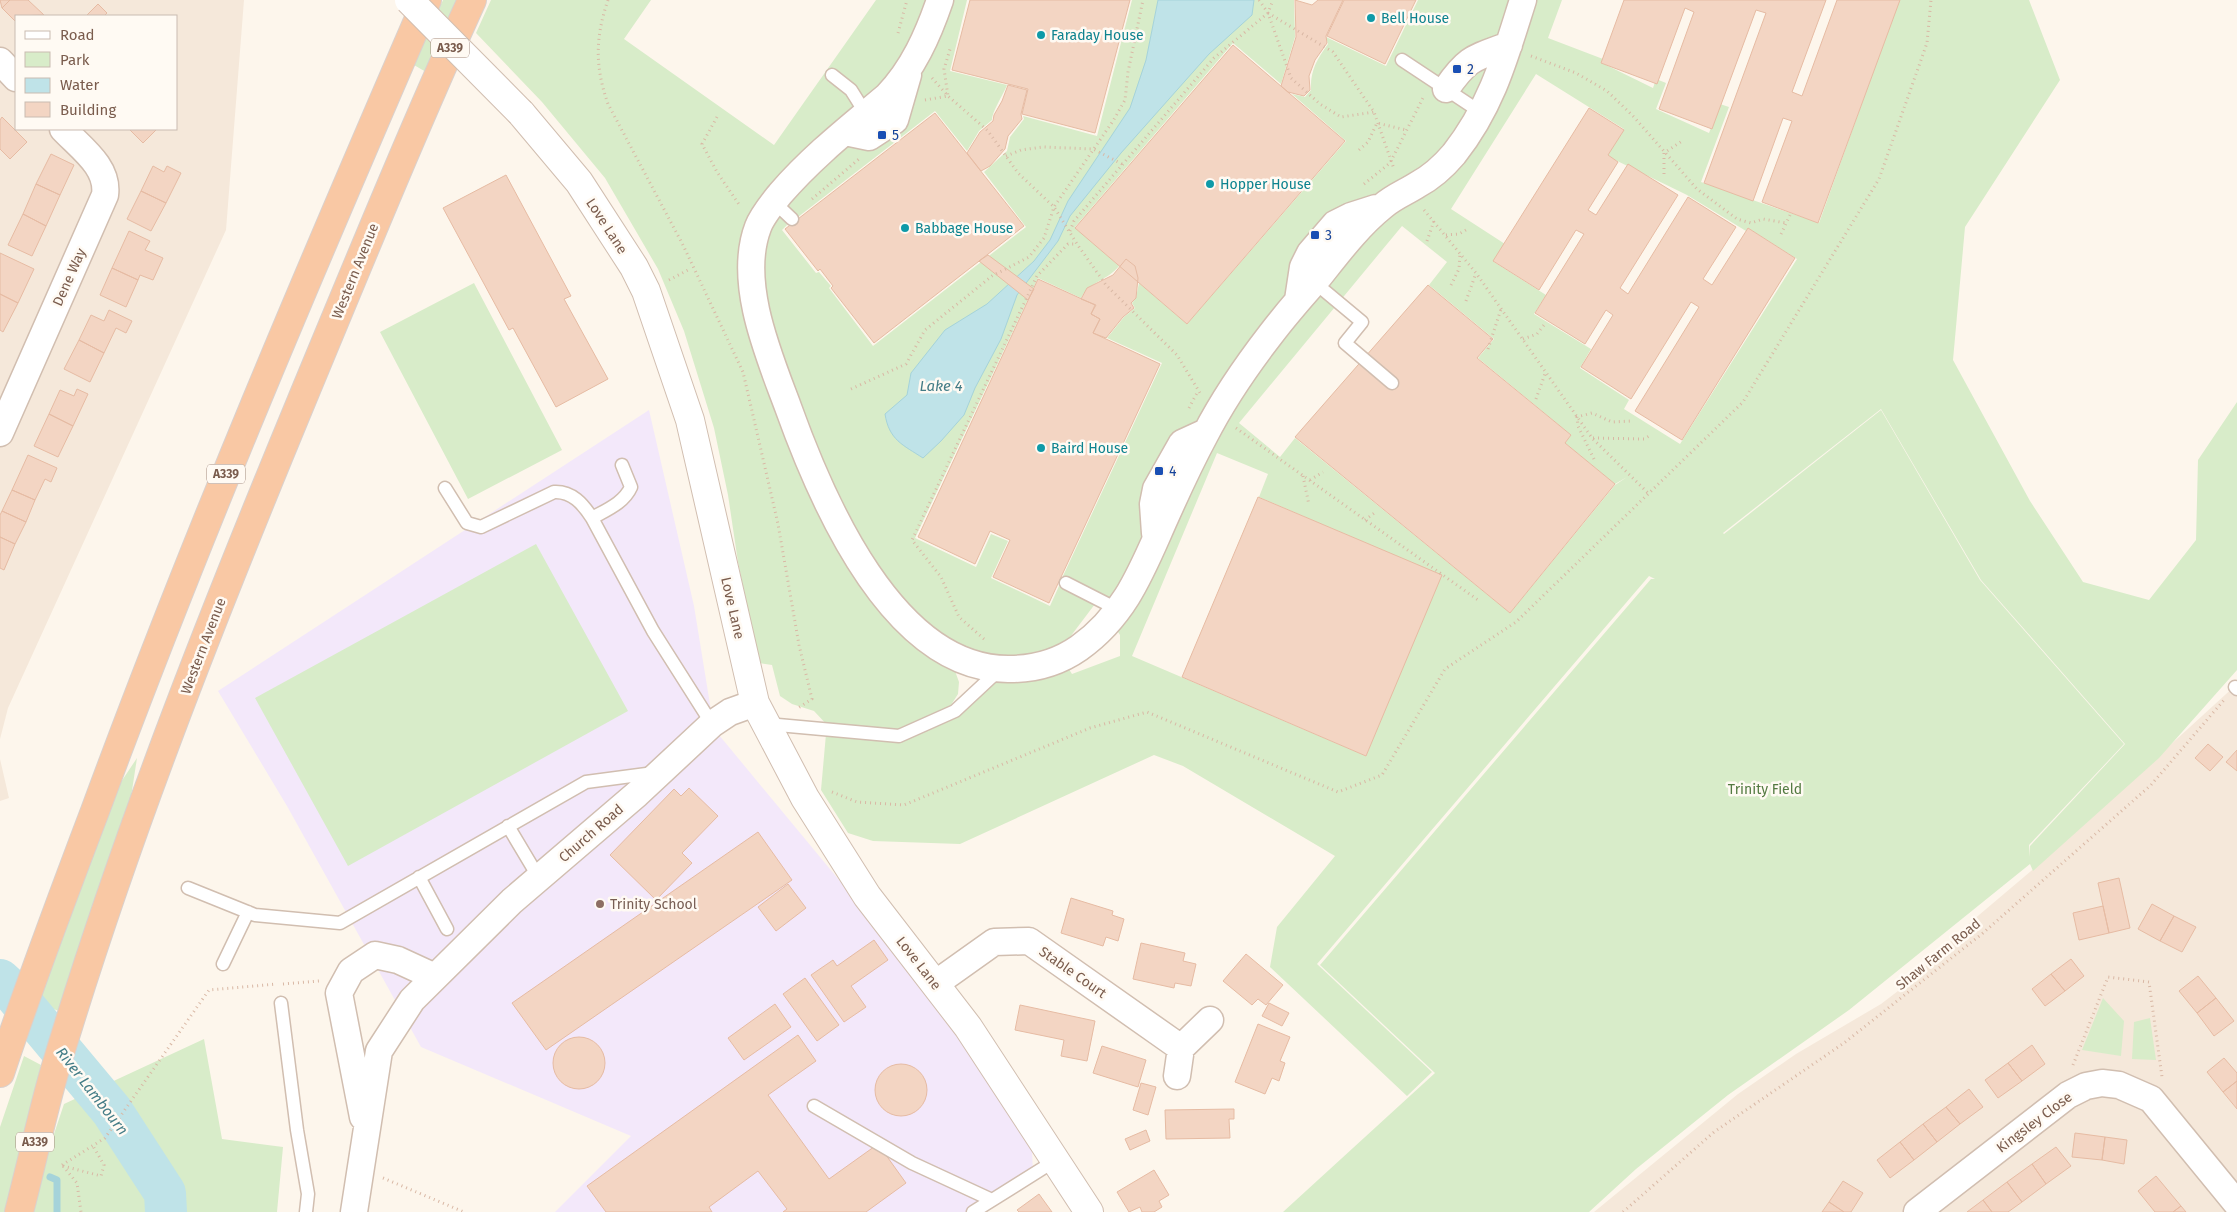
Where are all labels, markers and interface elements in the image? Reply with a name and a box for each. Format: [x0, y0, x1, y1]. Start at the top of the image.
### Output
place label: Bell House [1381, 10, 1449, 27]
marker: Bell House [1365, 12, 1377, 24]
legend [15, 15, 178, 130]
text: Road [60, 26, 95, 44]
place label: Faraday House [1051, 27, 1144, 44]
marker: Faraday House [1035, 29, 1047, 41]
road number: A339 [431, 38, 469, 58]
text: Park [60, 51, 90, 69]
place label: 2 [1467, 61, 1474, 78]
marker: 2 [1451, 63, 1463, 75]
text: Water [60, 76, 99, 94]
text: Building [60, 101, 116, 119]
place label: 5 [892, 127, 899, 144]
marker: 5 [876, 129, 888, 141]
place label: Hopper House [1220, 176, 1311, 193]
marker: Hopper House [1204, 178, 1216, 190]
street label: Love Lane [582, 195, 631, 257]
place label: Babbage House [915, 220, 1014, 237]
street label: Western Avenue [329, 221, 382, 322]
marker: Babbage House [899, 222, 911, 234]
place label: 3 [1325, 227, 1332, 244]
marker: 3 [1309, 229, 1321, 241]
street label: Dene Way [49, 245, 90, 309]
water label: Lake 4 [919, 377, 963, 395]
place label: Baird House [1051, 440, 1128, 457]
marker: Baird House [1035, 442, 1047, 454]
place label: 4 [1169, 463, 1177, 480]
road number: A339 [207, 464, 245, 484]
marker: 4 [1153, 465, 1165, 477]
street label: Love Lane [717, 575, 748, 641]
street label: Western Avenue [177, 596, 230, 697]
park label: Trinity Field [1728, 781, 1802, 798]
street label: Church Road [556, 801, 627, 866]
place label: Trinity School [610, 896, 697, 913]
marker: Trinity School [594, 898, 606, 910]
street label: Shaw Farm Road [1892, 915, 1984, 994]
street label: Love Lane [892, 933, 945, 993]
street label: Stable Court [1036, 943, 1110, 1002]
water label: River Lambourn [52, 1044, 132, 1138]
street label: Kingsley Close [1993, 1088, 2076, 1156]
road number: A339 [16, 1132, 54, 1152]

